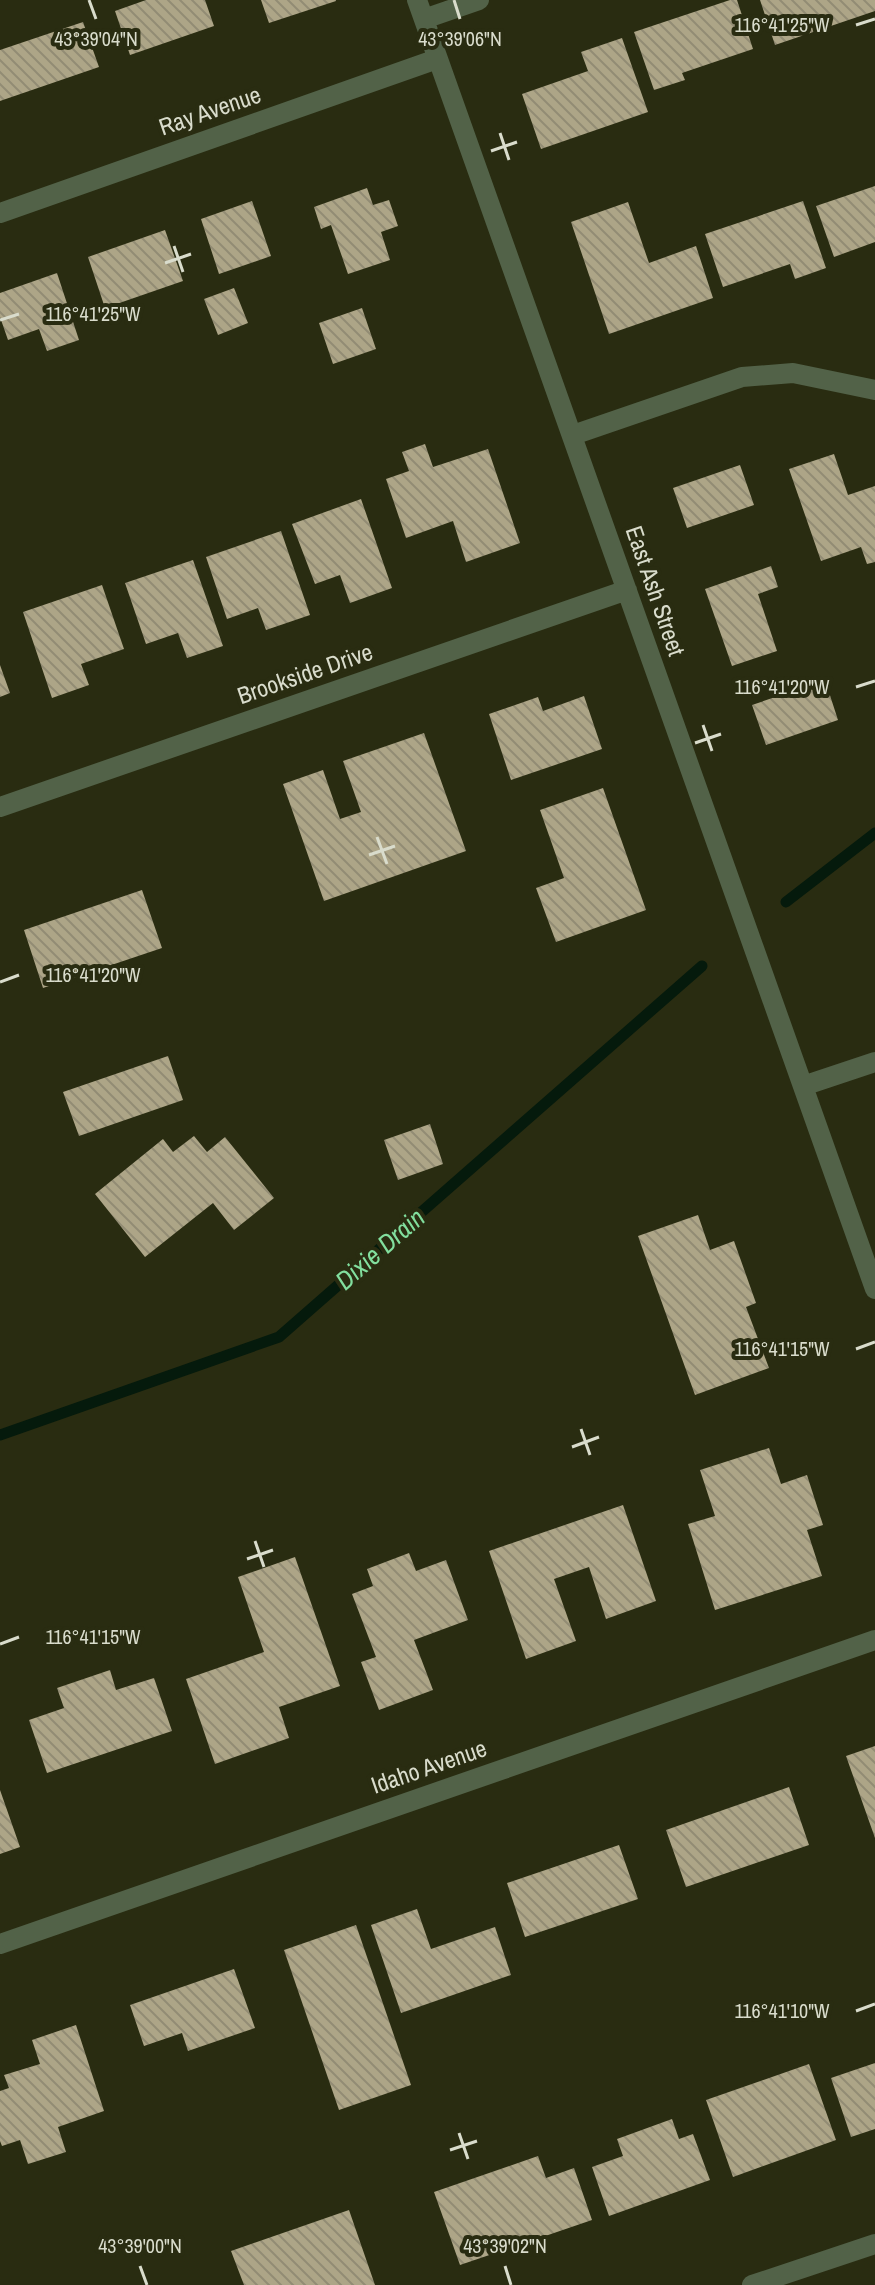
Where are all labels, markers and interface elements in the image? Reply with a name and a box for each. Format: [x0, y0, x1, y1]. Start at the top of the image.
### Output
text: 116°41'25"W [734, 11, 830, 38]
text: 43°39'04"N [54, 25, 138, 52]
text: 43°39'06"N [418, 25, 502, 52]
street label: Ray Avenue [154, 78, 265, 142]
text: 116°41'25"W [45, 300, 141, 327]
street label: East Ash Street [619, 521, 693, 661]
street label: Brookside Drive [233, 635, 377, 711]
text: 116°41'20"W [734, 673, 830, 700]
text: 116°41'20"W [45, 961, 141, 988]
water label: Dixie Drain [328, 1200, 432, 1297]
text: 116°41'15"W [734, 1335, 830, 1362]
text: 116°41'15"W [45, 1623, 141, 1650]
street label: Idaho Avenue [367, 1731, 491, 1801]
text: 116°41'10"W [734, 1997, 830, 2024]
text: 43°39'00"N [98, 2232, 182, 2259]
text: 43°39'02"N [463, 2232, 547, 2259]

